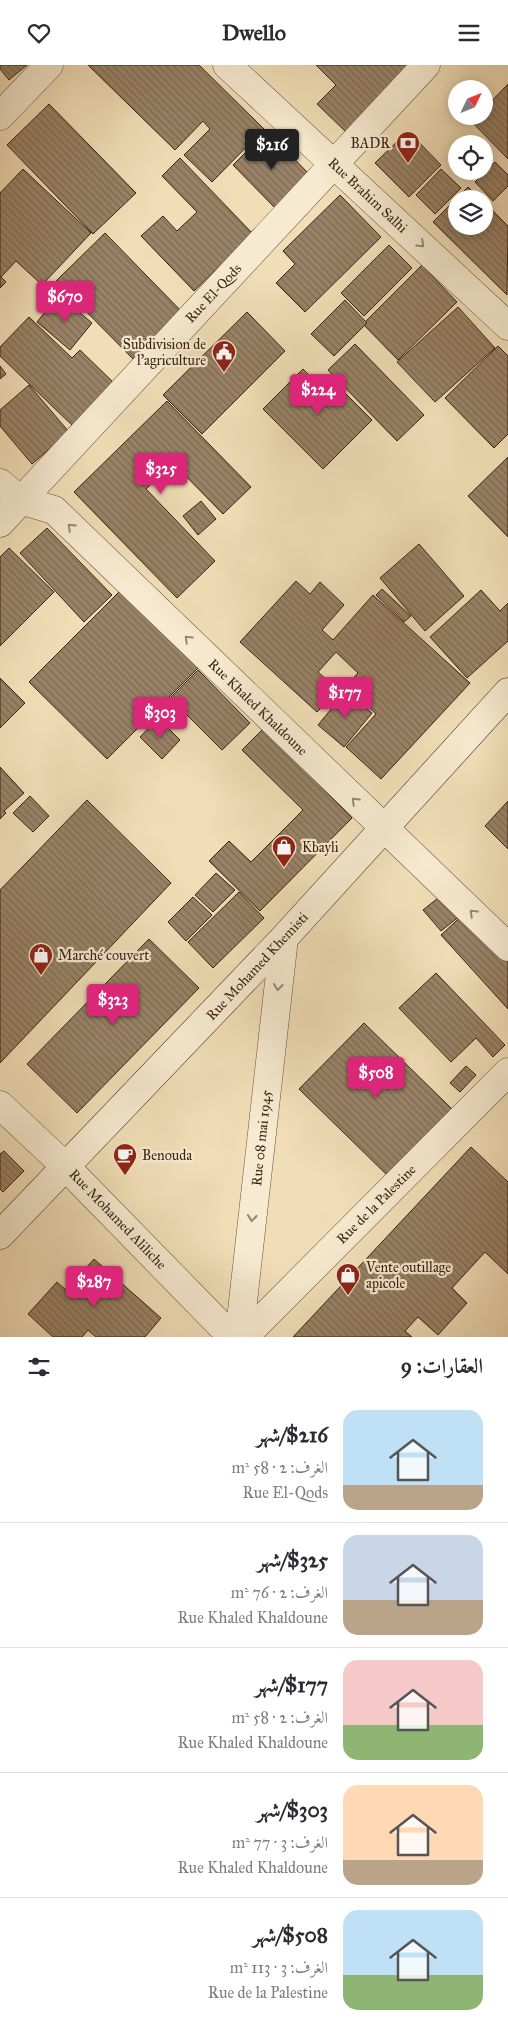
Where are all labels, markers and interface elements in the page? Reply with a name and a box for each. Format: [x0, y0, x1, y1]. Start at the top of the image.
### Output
icon: heart [25, 19, 53, 47]
text: Dwello [222, 19, 286, 46]
icon: menu [455, 19, 483, 47]
north arrow [448, 80, 492, 125]
map controls [448, 80, 493, 235]
pin: $216 [242, 129, 302, 171]
bank icon: BADR [395, 130, 421, 164]
text: $216 [256, 135, 288, 154]
place label: BADR [351, 135, 391, 152]
button: locate [448, 135, 493, 180]
street label: Rue Brahim Salhi [324, 154, 411, 237]
button: layers [448, 190, 493, 235]
one-way arrow [415, 238, 424, 247]
street label: Rue El-Qods [182, 260, 245, 326]
pin: $670 [35, 281, 95, 323]
text: $670 [47, 287, 83, 306]
place label: Subdivision de l'agriculture [123, 336, 206, 369]
public building icon: Subdivision de l'agriculture [211, 339, 237, 373]
pin: $224 [288, 373, 348, 416]
text: $224 [301, 380, 335, 399]
pin: $325 [131, 453, 191, 495]
text: $325 [145, 459, 177, 478]
one-way arrow [68, 523, 77, 532]
one-way arrow [185, 636, 194, 645]
street label: Rue Khaled Khaldoune [204, 656, 311, 759]
pin: $177 [315, 677, 375, 719]
text: $177 [329, 683, 362, 702]
pin: $303 [130, 697, 190, 739]
text: $303 [144, 703, 176, 722]
one-way arrow [352, 798, 361, 807]
shop icon: Kbayli [271, 834, 297, 868]
place label: Kbayli [302, 839, 339, 856]
street label: Rue Mohamed Khemisti [203, 909, 312, 1024]
one-way arrow [469, 910, 478, 919]
shop icon: Marché couvert [28, 942, 54, 976]
place label: Marché couvert [58, 947, 149, 964]
pin: $323 [83, 983, 143, 1026]
one-way arrow [273, 983, 284, 991]
text: $323 [98, 990, 128, 1009]
pin: $508 [346, 1057, 406, 1099]
text: $508 [359, 1063, 393, 1082]
street label: Rue 08 mai 1945 [248, 1089, 275, 1187]
cafe icon: Benouda [112, 1142, 138, 1176]
place label: Benouda [142, 1147, 192, 1164]
street label: Rue de la Palestine [333, 1161, 420, 1248]
street label: Rue Mohamed Aliliche [65, 1166, 170, 1273]
one-way arrow [247, 1214, 258, 1222]
place label: Vente outillage apicole [365, 1259, 451, 1292]
shop icon: Vente outillage apicole [335, 1262, 361, 1296]
pin: $287 [64, 1265, 124, 1308]
text: $287 [77, 1272, 111, 1291]
icon: filters [25, 1353, 53, 1381]
text: العقارات: 9 [401, 1353, 483, 1379]
text: $216/شهر [256, 1422, 328, 1448]
icon: home [383, 1430, 443, 1490]
text: الغرف: 2 · 58 m² [231, 1458, 328, 1477]
text: Rue El-Qods [243, 1483, 328, 1502]
text: $325/شهر [257, 1547, 328, 1573]
icon: home [383, 1555, 443, 1615]
text: الغرف: 2 · 76 m² [231, 1583, 328, 1602]
text: Rue Khaled Khaldoune [177, 1608, 328, 1627]
text: $177/شهر [255, 1672, 328, 1698]
icon: home [383, 1680, 443, 1740]
text: الغرف: 2 · 58 m² [231, 1708, 328, 1727]
text: Rue Khaled Khaldoune [177, 1733, 328, 1752]
text: $303/شهر [257, 1797, 328, 1823]
icon: home [383, 1805, 443, 1865]
text: الغرف: 3 · 77 m² [232, 1833, 328, 1852]
text: Rue Khaled Khaldoune [177, 1858, 328, 1877]
text: $508/شهر [252, 1922, 328, 1948]
icon: home [383, 1930, 443, 1990]
text: الغرف: 3 · 113 m² [230, 1958, 328, 1977]
text: Rue de la Palestine [208, 1983, 328, 2002]

